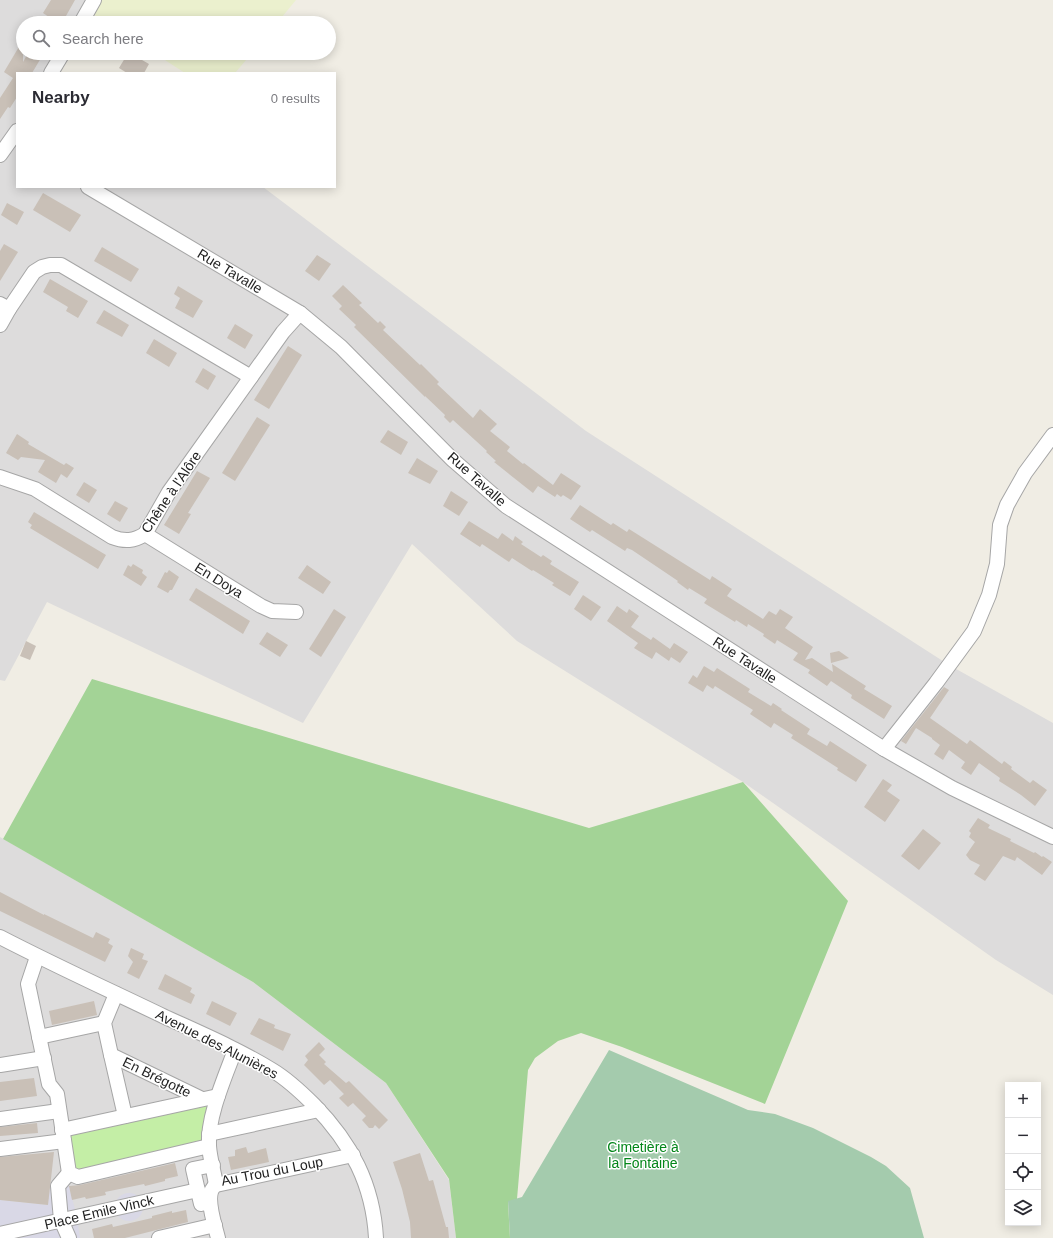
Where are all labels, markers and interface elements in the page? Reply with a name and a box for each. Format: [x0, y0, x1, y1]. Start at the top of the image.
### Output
search box [16, 16, 336, 60]
icon: search [30, 27, 52, 49]
text: Search here [62, 30, 144, 47]
text: Nearby [32, 88, 90, 107]
text: 0 results [271, 91, 320, 106]
street label: Rue Tavalle [195, 245, 266, 297]
street label: Chêne à l'Alôre [138, 448, 204, 536]
street label: Rue Tavalle [445, 449, 510, 509]
street label: En Doya [192, 559, 246, 601]
street label: Rue Tavalle [710, 633, 780, 687]
street label: Avenue des Alunières [153, 1006, 281, 1082]
street label: En Brégotte [120, 1054, 194, 1100]
map controls [1005, 1082, 1041, 1226]
button: + [1005, 1082, 1041, 1118]
button: − [1005, 1118, 1041, 1154]
park label: Cimetière à la Fontaine [607, 1139, 679, 1171]
street label: Au Trou du Loup [220, 1153, 325, 1189]
button: locate [1005, 1154, 1041, 1190]
button: layers [1005, 1190, 1041, 1226]
street label: Place Emile Vinck [43, 1191, 156, 1232]

